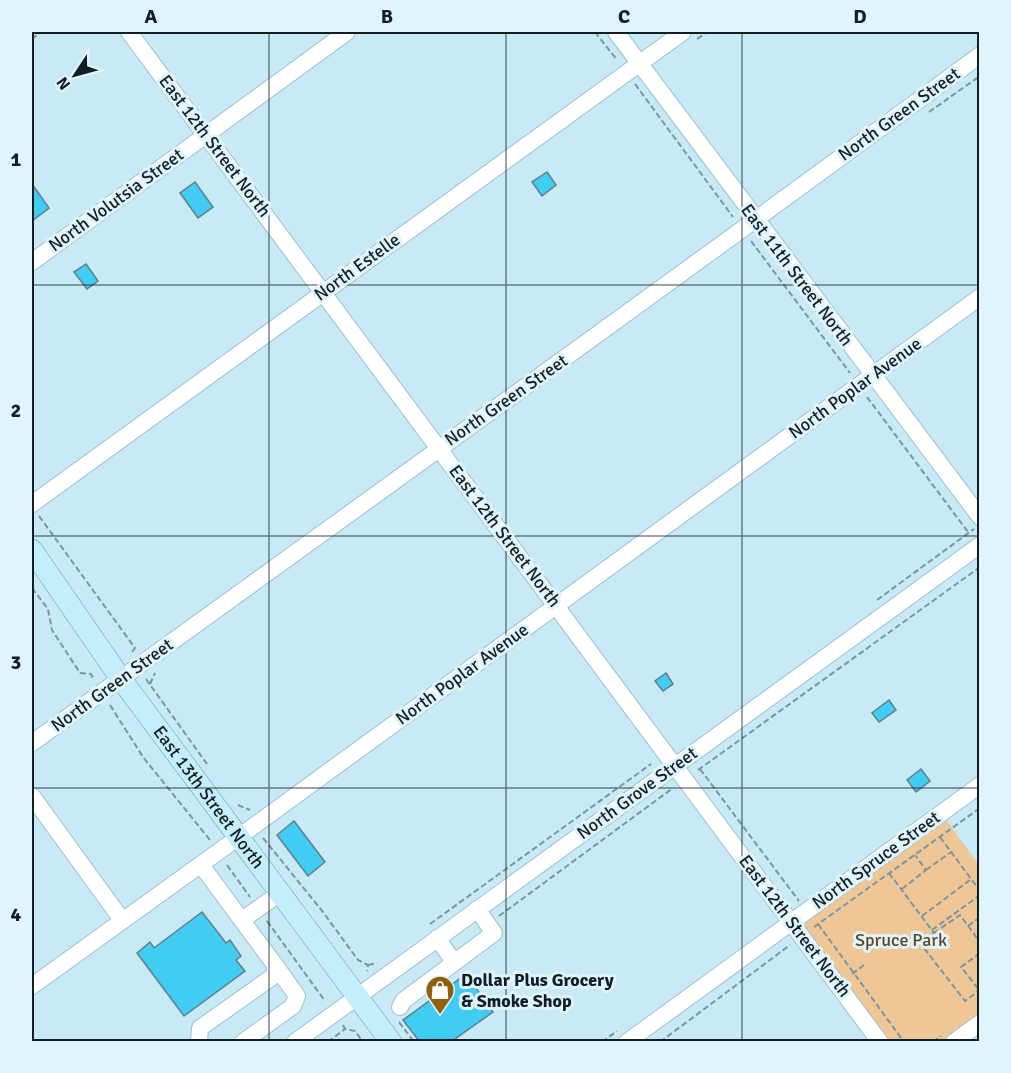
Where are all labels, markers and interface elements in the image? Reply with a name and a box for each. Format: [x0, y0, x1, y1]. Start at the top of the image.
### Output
text: A [145, 4, 158, 29]
text: B [381, 4, 393, 29]
text: C [618, 4, 630, 29]
text: D [853, 4, 867, 29]
north arrow [45, 45, 105, 105]
street label: North Green Street [834, 62, 964, 166]
street label: East 12th Street North [154, 71, 276, 221]
text: N [52, 73, 75, 94]
street label: North Volutsia Street [44, 144, 188, 256]
text: 1 [11, 147, 22, 172]
street label: East 11th Street North [736, 200, 858, 350]
street label: North Estelle [310, 228, 404, 306]
street label: North Poplar Avenue [784, 332, 926, 444]
street label: North Green Street [440, 349, 572, 451]
text: 2 [11, 398, 21, 423]
street label: East 12th Street North [444, 461, 566, 611]
street label: North Poplar Avenue [391, 618, 533, 730]
street label: North Green Street [47, 633, 177, 737]
text: 3 [11, 650, 21, 675]
street label: East 13th Street North [149, 721, 269, 873]
street label: North Grove Street [572, 742, 702, 844]
street label: North Spruce Street [808, 806, 944, 914]
street label: East 12th Street North [734, 851, 856, 1001]
text: 4 [11, 902, 22, 927]
park label: Spruce Park [855, 929, 947, 951]
place label: Dollar Plus Grocery & Smoke Shop [461, 969, 614, 1012]
shop icon: Dollar Plus Grocery & Smoke Shop [424, 974, 456, 1016]

